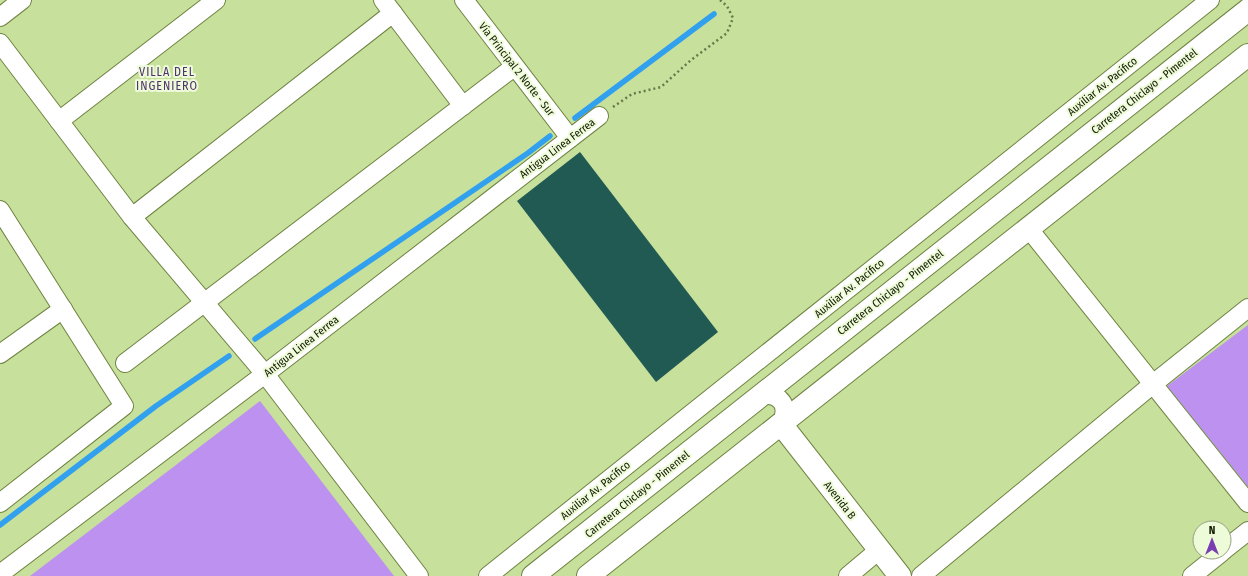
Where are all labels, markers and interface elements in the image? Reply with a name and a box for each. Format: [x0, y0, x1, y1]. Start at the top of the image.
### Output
street label: Vía Principal 2 Norte - Sur [476, 20, 557, 119]
street label: Carretera Chiclayo - Pimentel [1089, 46, 1200, 137]
street label: Auxiliar Av. Pacífico [1065, 54, 1140, 118]
district label: VILLA DEL INGENIERO [136, 65, 198, 93]
street label: Antigua Linea Ferrea [517, 116, 598, 181]
street label: Carretera Chiclayo - Pimentel [835, 247, 946, 338]
street label: Auxiliar Av. Pacífico [812, 256, 887, 320]
street label: Antigua Linea Ferrea [261, 313, 341, 380]
street label: Carretera Chiclayo - Pimentel [582, 448, 692, 541]
street label: Auxiliar Av. Pacífico [558, 458, 633, 522]
street label: Avenida B [821, 479, 858, 522]
north arrow [1192, 520, 1232, 560]
text: N [1209, 524, 1215, 537]

